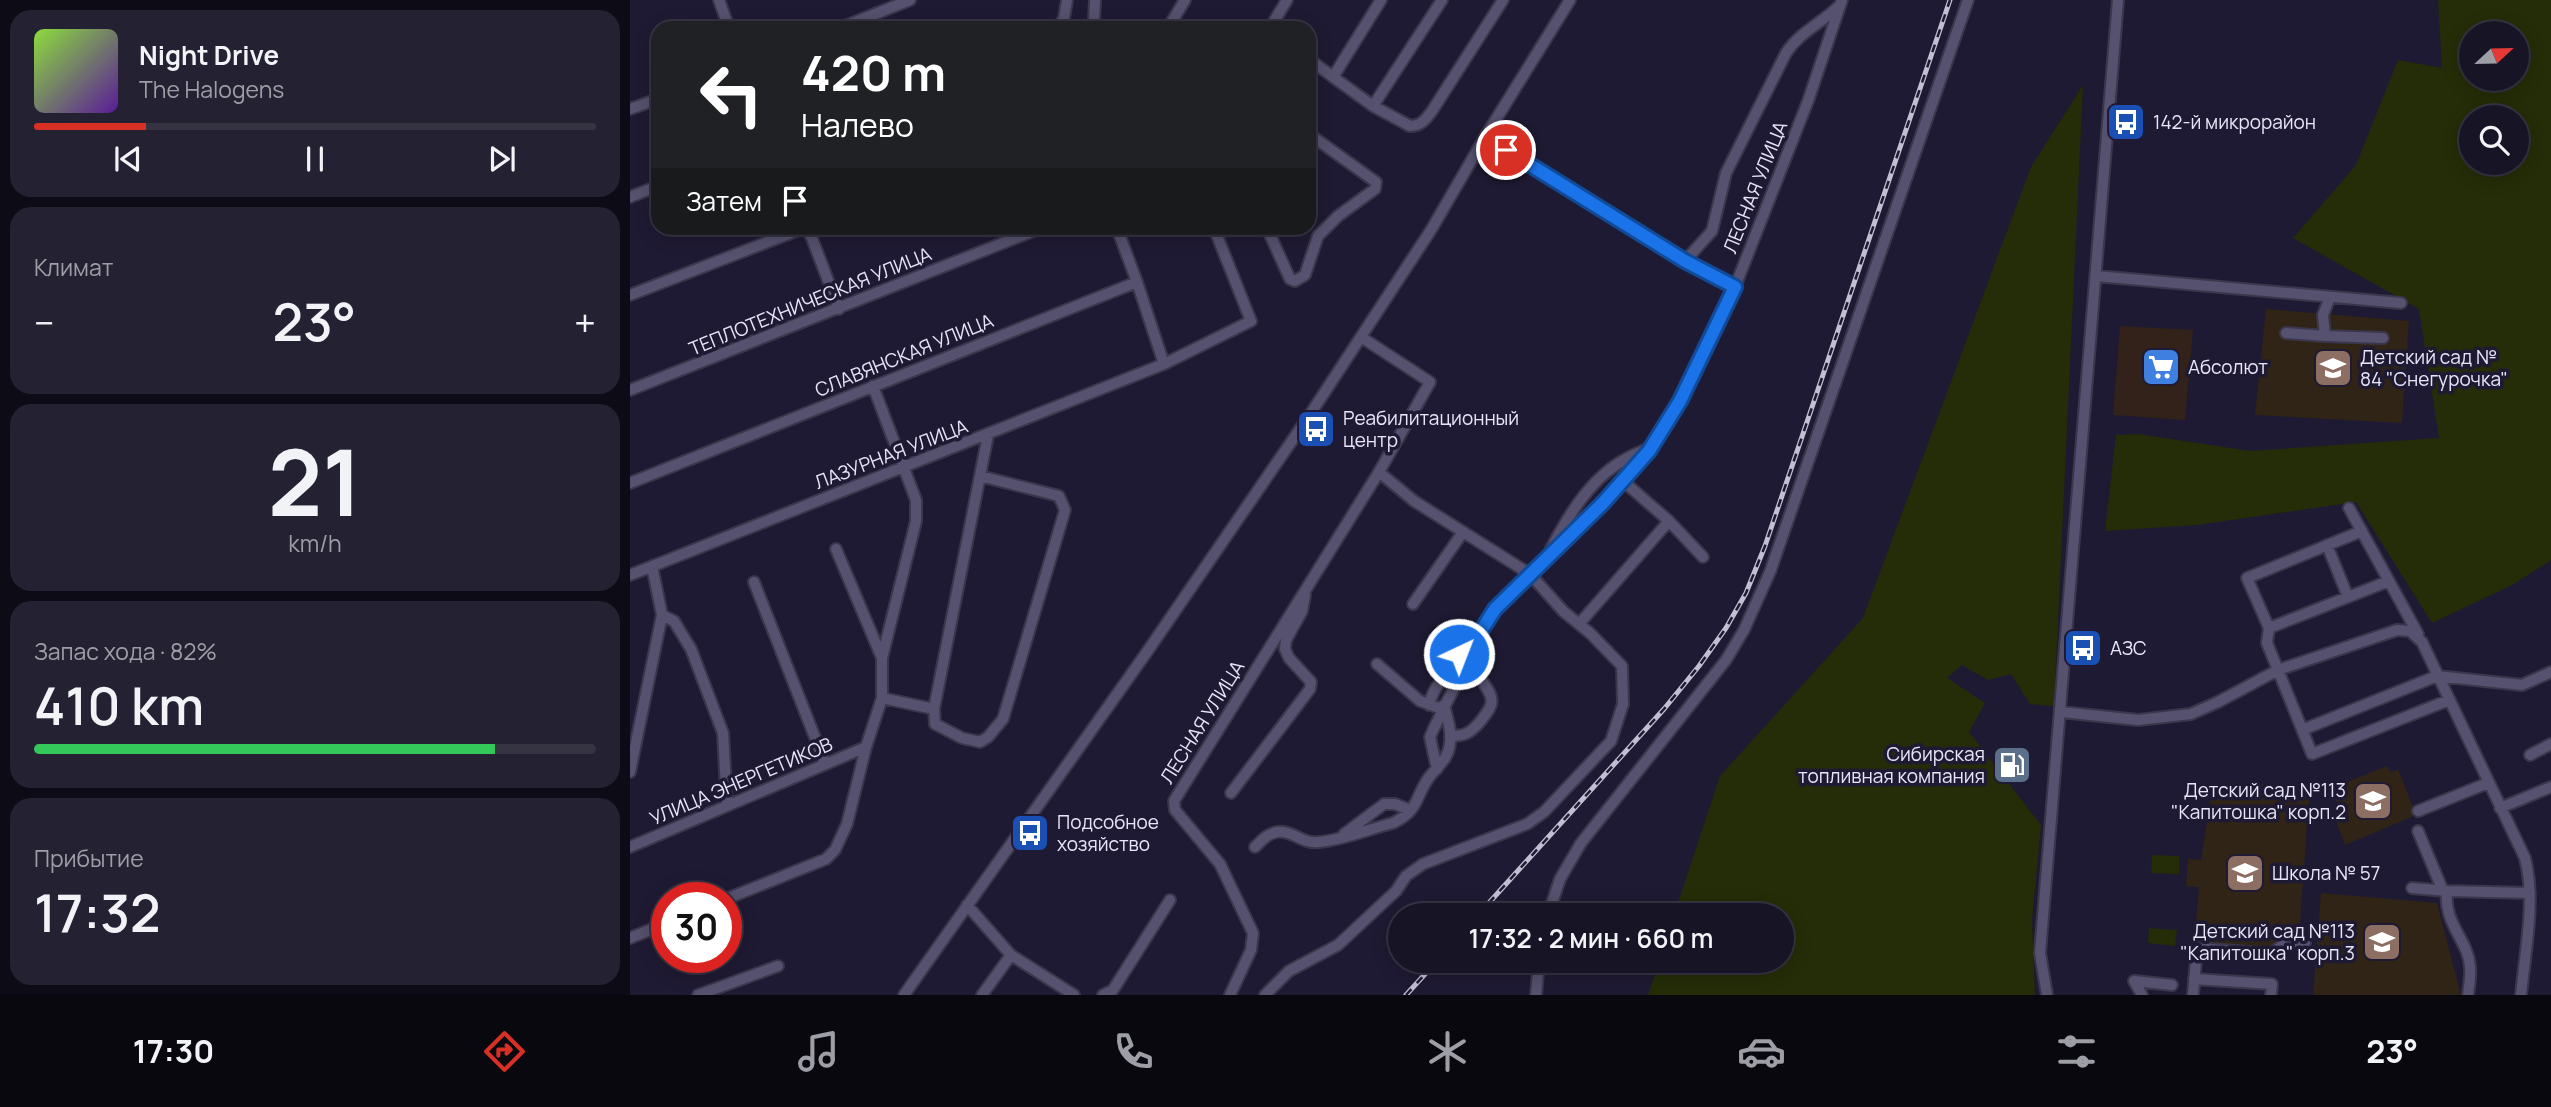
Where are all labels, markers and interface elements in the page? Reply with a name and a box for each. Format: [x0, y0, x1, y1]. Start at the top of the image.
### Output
north arrow [2459, 21, 2529, 91]
map controls [2459, 21, 2529, 175]
text: Night Drive [139, 37, 279, 73]
text: 420 m [801, 39, 946, 106]
icon: left [686, 49, 777, 140]
text: The Halogens [139, 73, 284, 105]
bus stop icon: 142-й микрорайон [2105, 101, 2147, 143]
text: Налево [801, 103, 914, 147]
button: search [2459, 105, 2529, 175]
place label: 142-й микрорайон [2153, 109, 2316, 135]
street label: ЛЕСНАЯ УЛИЦА [1717, 117, 1793, 257]
pin [1476, 120, 1536, 180]
icon: arrive [1487, 131, 1525, 169]
icon: previous [109, 140, 147, 178]
icon: pause [296, 140, 334, 178]
icon: next [483, 140, 521, 178]
icon: arrive [776, 182, 814, 220]
text: Затем [686, 183, 762, 219]
street label: ТЕПЛОТЕХНИЧЕСКАЯ УЛИЦА [685, 240, 935, 362]
text: Климат [34, 251, 113, 283]
text: 23° [272, 286, 356, 357]
text: − [34, 296, 55, 348]
text: + [574, 296, 596, 348]
street label: СЛАВЯНСКАЯ УЛИЦА [811, 307, 997, 403]
place label: Детский сад № 84 "Снегурочка" [2360, 344, 2508, 392]
supermarket icon: Абсолют [2140, 346, 2182, 388]
school or university icon: Детский сад № 84 "Снегурочка" [2312, 347, 2354, 389]
place label: Абсолют [2188, 354, 2268, 380]
place label: Реабилитационный центр [1343, 405, 1519, 453]
bus stop icon: Реабилитационный центр [1295, 408, 1337, 450]
street label: ЛАЗУРНАЯ УЛИЦА [811, 413, 971, 495]
text: 21 [268, 419, 362, 543]
text: km/h [288, 527, 342, 559]
position arrow [1422, 617, 1496, 691]
bus stop icon: АЗС [2062, 627, 2104, 669]
text: Запас хода · 82% [34, 635, 217, 667]
place label: АЗС [2110, 635, 2147, 661]
street label: ЛЕСНАЯ УЛИЦА [1154, 656, 1250, 788]
text: 410 km [34, 670, 204, 741]
street label: УЛИЦА ЭНЕРГЕТИКОВ [646, 731, 837, 831]
place label: Сибирская топливная компания [1798, 741, 1985, 789]
fuel station icon: Сибирская топливная компания [1991, 744, 2033, 786]
place label: Детский сад №113 "Капитошка" корп.2 [2171, 777, 2346, 825]
school or university icon: Детский сад №113 "Капитошка" корп.2 [2352, 780, 2394, 822]
place label: Подсобное хозяйство [1057, 809, 1159, 857]
bus stop icon: Подсобное хозяйство [1009, 812, 1051, 854]
text: Прибытие [34, 842, 144, 874]
school or university icon: Школа № 57 [2224, 852, 2266, 894]
place label: Школа № 57 [2272, 860, 2380, 886]
text: 17:32 [34, 877, 160, 948]
speed limit sign: 30 [651, 882, 742, 973]
place label: Детский сад №113 "Капитошка" корп.3 [2180, 918, 2355, 966]
text: 17:32 · 2 мин · 660 m [1469, 920, 1713, 956]
school or university icon: Детский сад №113 "Капитошка" корп.3 [2361, 921, 2403, 963]
icon: directions [480, 1027, 529, 1076]
icon: music [794, 1027, 843, 1076]
icon: phone [1109, 1027, 1158, 1076]
icon: climate [1423, 1027, 1472, 1076]
icon: car [1737, 1027, 1786, 1076]
icon: filters [2052, 1027, 2101, 1076]
text: 17:30 [133, 1029, 214, 1073]
text: 23° [2366, 1029, 2418, 1073]

